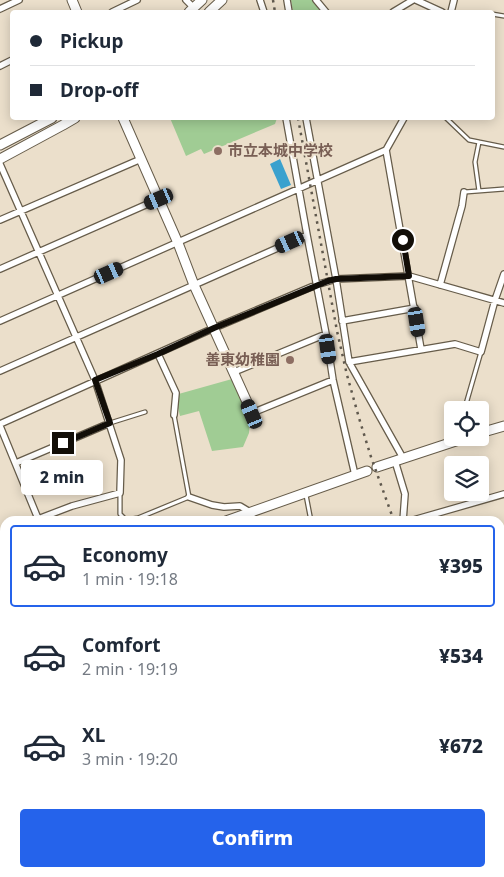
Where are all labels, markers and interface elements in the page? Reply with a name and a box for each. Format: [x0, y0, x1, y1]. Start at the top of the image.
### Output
text: Pickup [60, 28, 123, 54]
text: Drop-off [60, 77, 139, 103]
place label: 市立本城中学校 [228, 140, 333, 160]
marker: 市立本城中学校 [212, 145, 224, 157]
car [142, 186, 175, 212]
car [273, 229, 306, 255]
route start [392, 229, 414, 251]
car [92, 260, 125, 286]
car [407, 306, 426, 338]
car [318, 333, 337, 365]
place label: 善東幼稚園 [205, 349, 280, 369]
marker: 善東幼稚園 [284, 354, 296, 366]
car [239, 397, 264, 431]
map controls [444, 401, 489, 501]
button: locate [444, 401, 489, 446]
route end [52, 432, 74, 454]
button: layers [444, 456, 489, 501]
callout: 2 min [22, 460, 104, 496]
text: 2 min [40, 466, 84, 488]
text: Economy [82, 542, 168, 568]
icon: car [22, 544, 67, 589]
text: ¥395 [439, 553, 483, 579]
text: 1 min · 19:18 [82, 568, 178, 590]
text: Comfort [82, 632, 161, 658]
icon: car [22, 634, 67, 679]
text: ¥534 [439, 643, 483, 669]
text: 2 min · 19:19 [82, 658, 178, 680]
text: XL [82, 722, 105, 748]
icon: car [22, 724, 67, 769]
text: ¥672 [439, 733, 483, 759]
text: 3 min · 19:20 [82, 748, 178, 770]
button: Confirm [20, 809, 485, 867]

